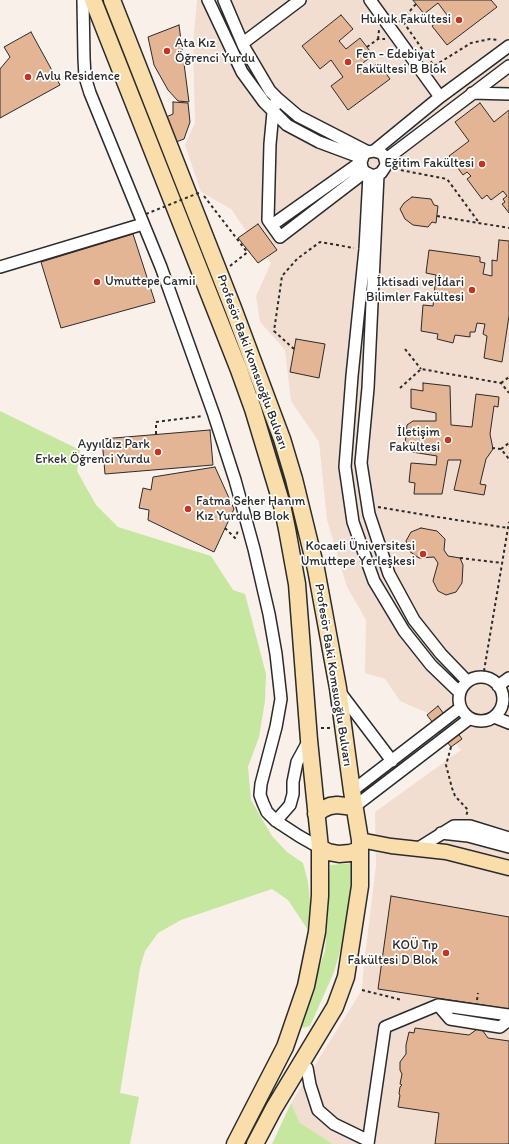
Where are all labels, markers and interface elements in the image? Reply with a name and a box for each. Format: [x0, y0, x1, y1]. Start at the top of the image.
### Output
place label: Hukuk Fakültesi [361, 12, 451, 28]
marker: Hukuk Fakültesi [454, 15, 464, 25]
place label: Ata Kız Öğrenci Yurdu [175, 36, 255, 67]
marker: Ata Kız Öğrenci Yurdu [162, 46, 172, 56]
place label: Fen - Edebiyat Fakültesi B Blok [356, 47, 446, 78]
marker: Fen - Edebiyat Fakültesi B Blok [343, 57, 353, 67]
place label: Avlu Residence [36, 69, 120, 85]
marker: Avlu Residence [23, 72, 33, 82]
place label: Eğitim Fakültesi [384, 156, 474, 172]
marker: Eğitim Fakültesi [477, 159, 487, 169]
street label: Profesör Baki Komsuoğlu Bulvarı [213, 272, 291, 452]
place label: Umuttepe Camii [105, 274, 195, 290]
place label: İktisadi ve İdari Bilimler Fakültesi [366, 275, 464, 306]
marker: Umuttepe Camii [92, 277, 102, 287]
marker: İktisadi ve İdari Bilimler Fakültesi [467, 285, 477, 295]
place label: İletişim Fakültesi [389, 425, 440, 456]
marker: İletişim Fakültesi [443, 435, 453, 445]
place label: Ayyıldız Park Erkek Öğrenci Yurdu [35, 437, 150, 468]
marker: Ayyıldız Park Erkek Öğrenci Yurdu [153, 447, 163, 457]
place label: Fatma Seher Hanım Kız Yurdu B Blok [196, 494, 305, 525]
marker: Fatma Seher Hanım Kız Yurdu B Blok [183, 504, 193, 514]
place label: Kocaeli Üniversitesi Umuttepe Yerleşkesi [301, 539, 415, 570]
marker: Kocaeli Üniversitesi Umuttepe Yerleşkesi [418, 549, 428, 559]
street label: Profesör Baki Komsuoğlu Bulvarı [311, 582, 355, 768]
place label: KOÜ Tıp Fakültesi D Blok [347, 938, 438, 969]
marker: KOÜ Tıp Fakültesi D Blok [441, 948, 451, 958]

